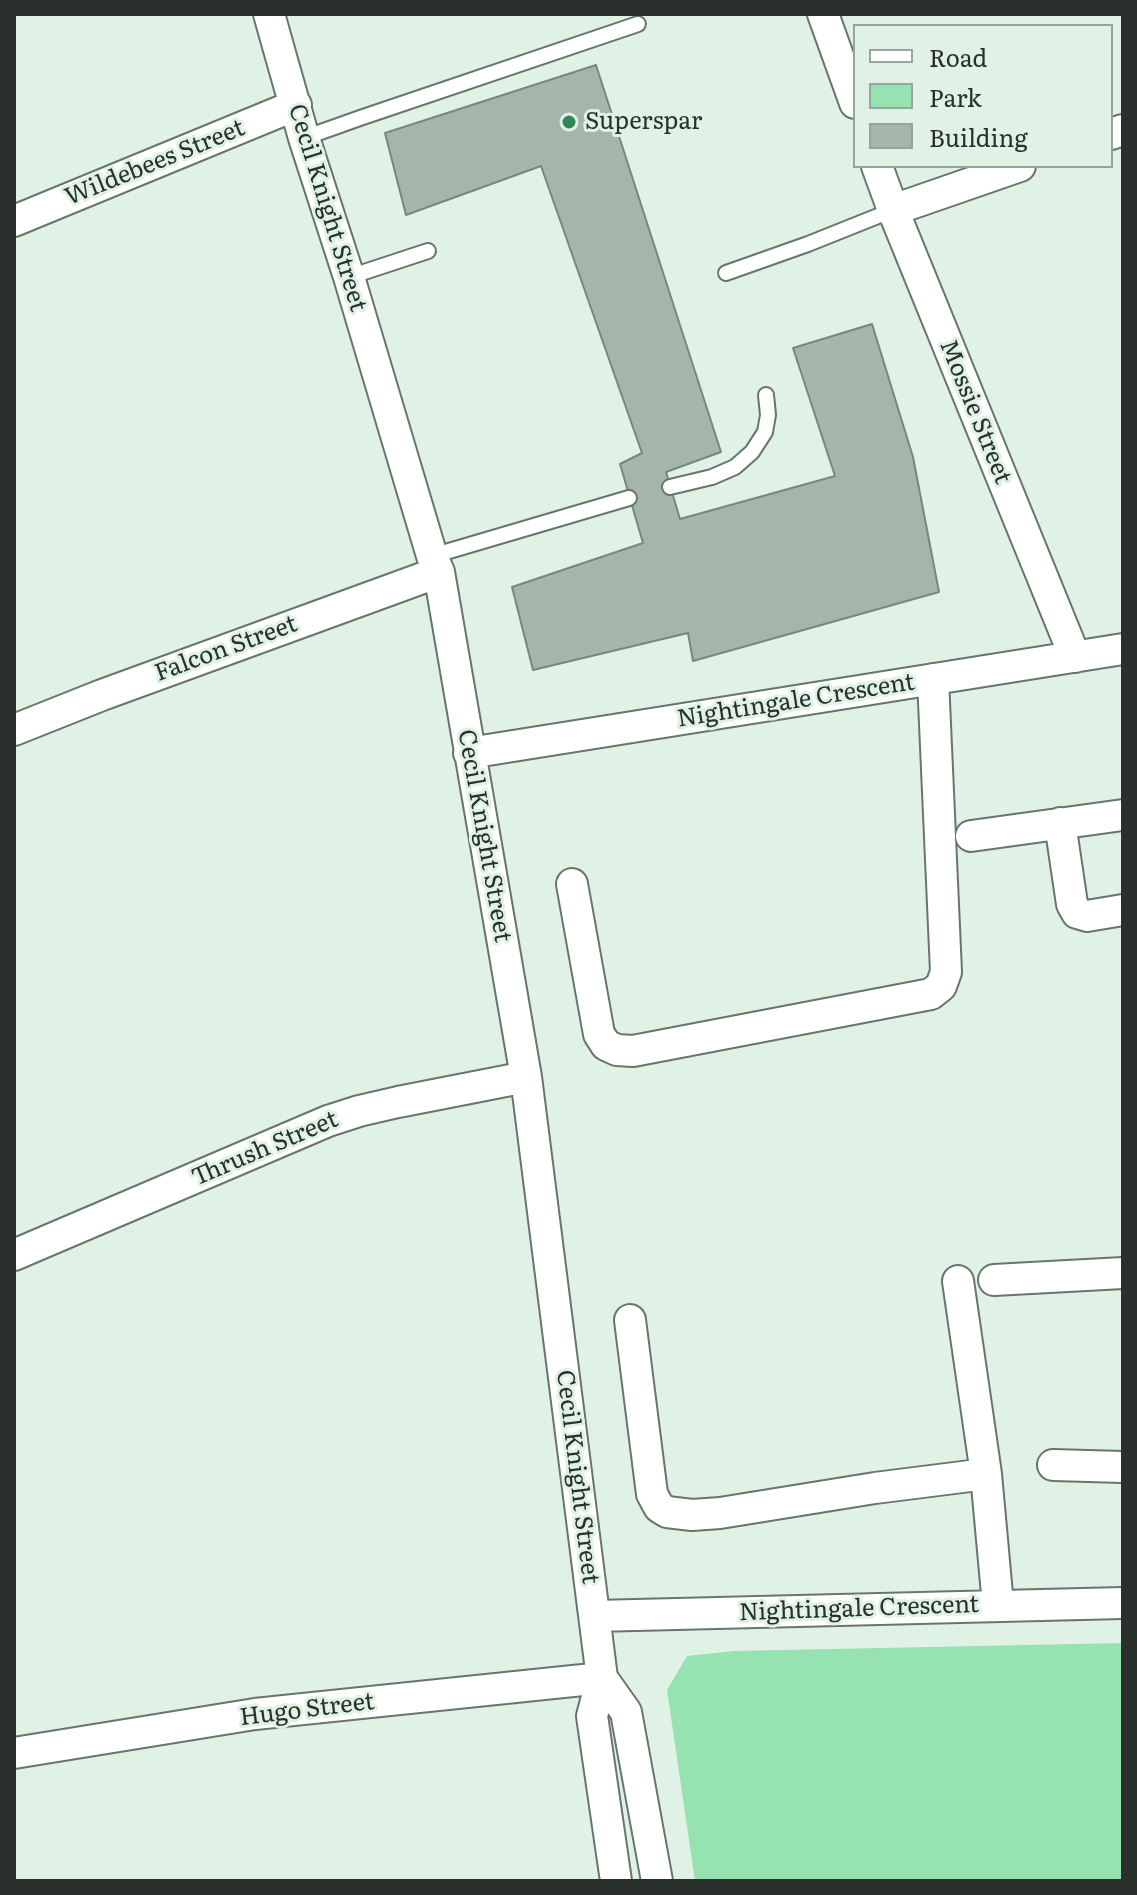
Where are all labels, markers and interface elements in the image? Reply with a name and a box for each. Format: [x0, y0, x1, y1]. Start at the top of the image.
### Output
legend [853, 24, 1113, 168]
text: Road [929, 39, 987, 74]
text: Park [929, 79, 982, 114]
street label: Cecil Knight Street [282, 101, 372, 315]
place label: Superspar [585, 108, 702, 136]
marker: Superspar [560, 113, 578, 131]
street label: Wildebees Street [61, 114, 249, 212]
text: Building [929, 119, 1028, 154]
street label: Mossie Street [933, 336, 1017, 488]
street label: Falcon Street [151, 610, 301, 688]
street label: Nightingale Crescent [675, 668, 917, 734]
street label: Cecil Knight Street [451, 727, 517, 945]
street label: Thrush Street [188, 1105, 342, 1193]
street label: Cecil Knight Street [550, 1368, 604, 1586]
street label: Nightingale Crescent [739, 1590, 979, 1628]
street label: Hugo Street [238, 1687, 376, 1733]

